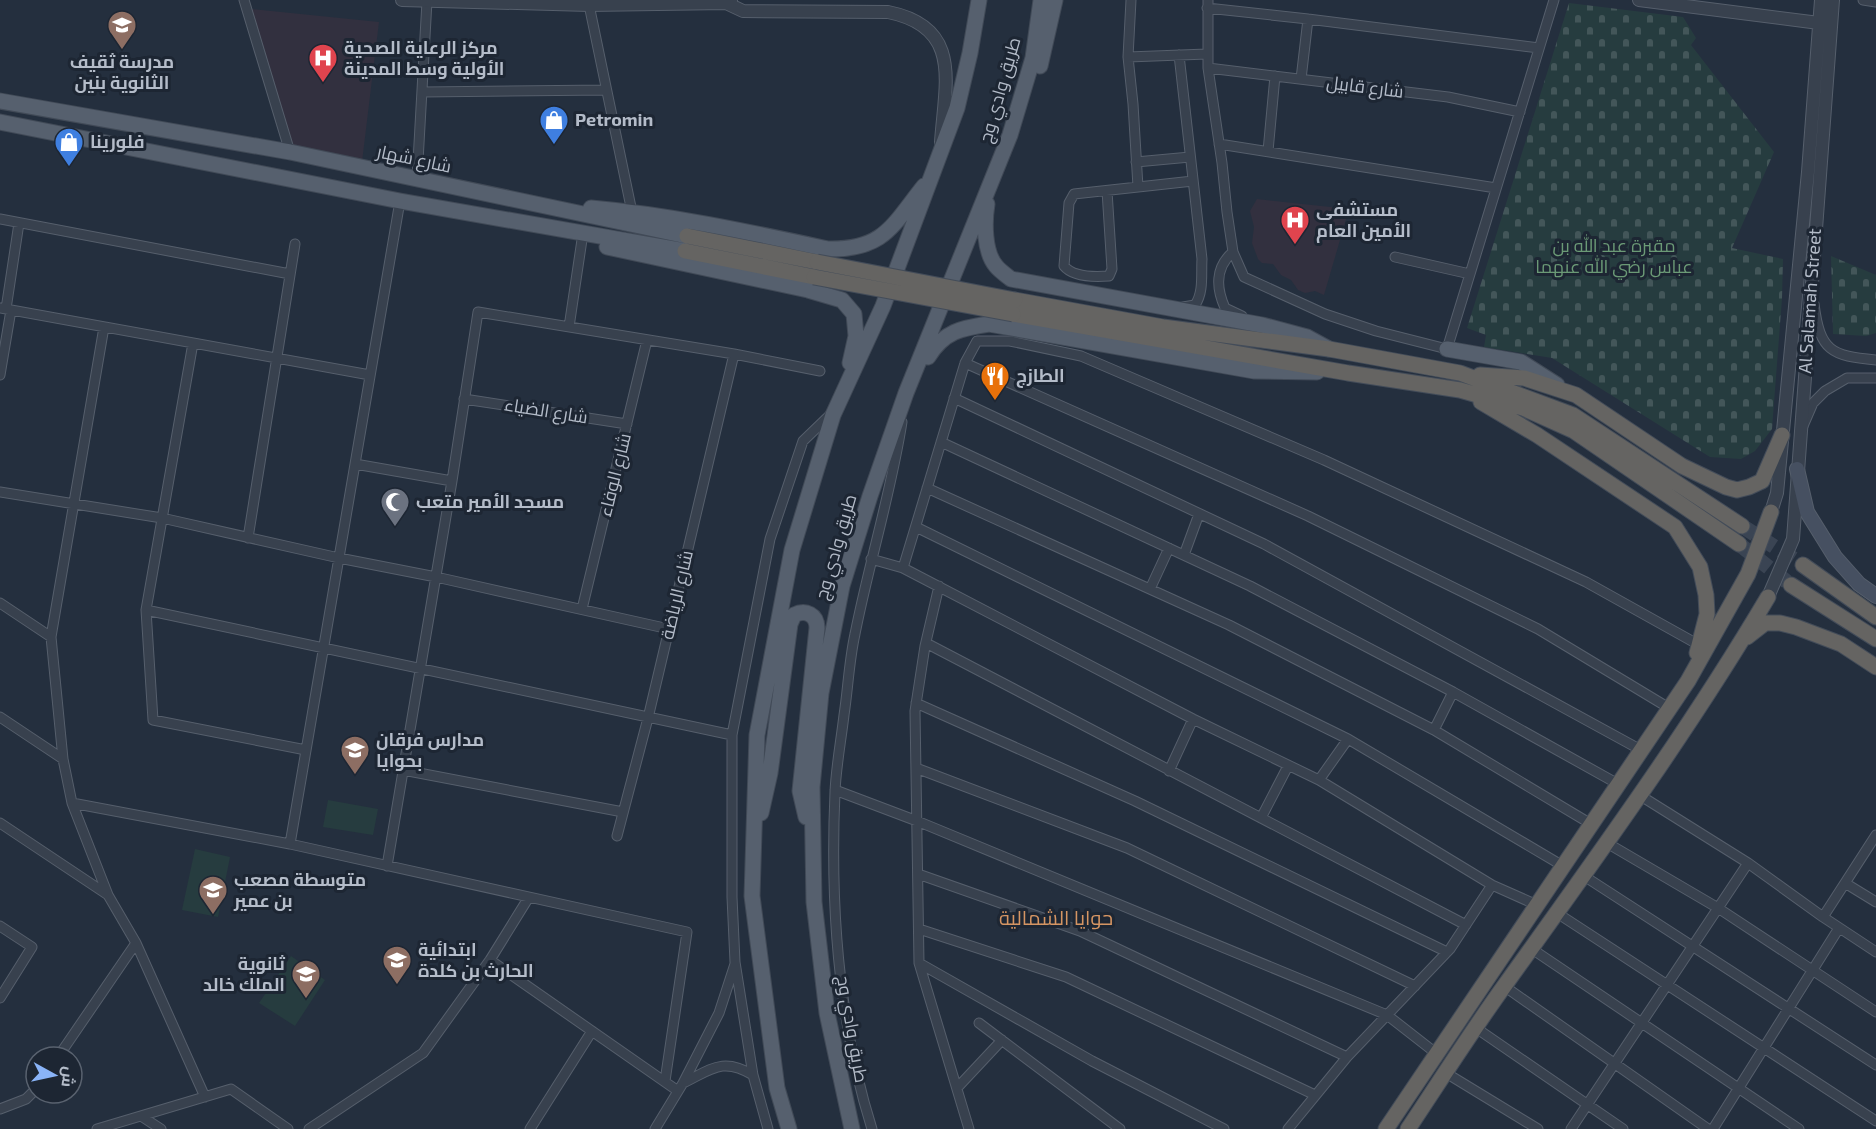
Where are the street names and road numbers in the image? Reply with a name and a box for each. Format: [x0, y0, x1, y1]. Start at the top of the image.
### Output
street label: طريق وادي وج [973, 34, 1028, 146]
street label: شارع قابيل [1325, 70, 1405, 104]
street label: شارع شهار [374, 139, 454, 179]
street label: Al Salamah Street [1793, 227, 1825, 374]
street label: شارع الضياء [502, 393, 590, 429]
street label: شارع الوفاء [593, 431, 637, 519]
street label: طريق وادي وج [809, 491, 864, 603]
street label: شارع الرياضة [655, 548, 699, 642]
street label: طريق وادي وج [829, 973, 873, 1085]

